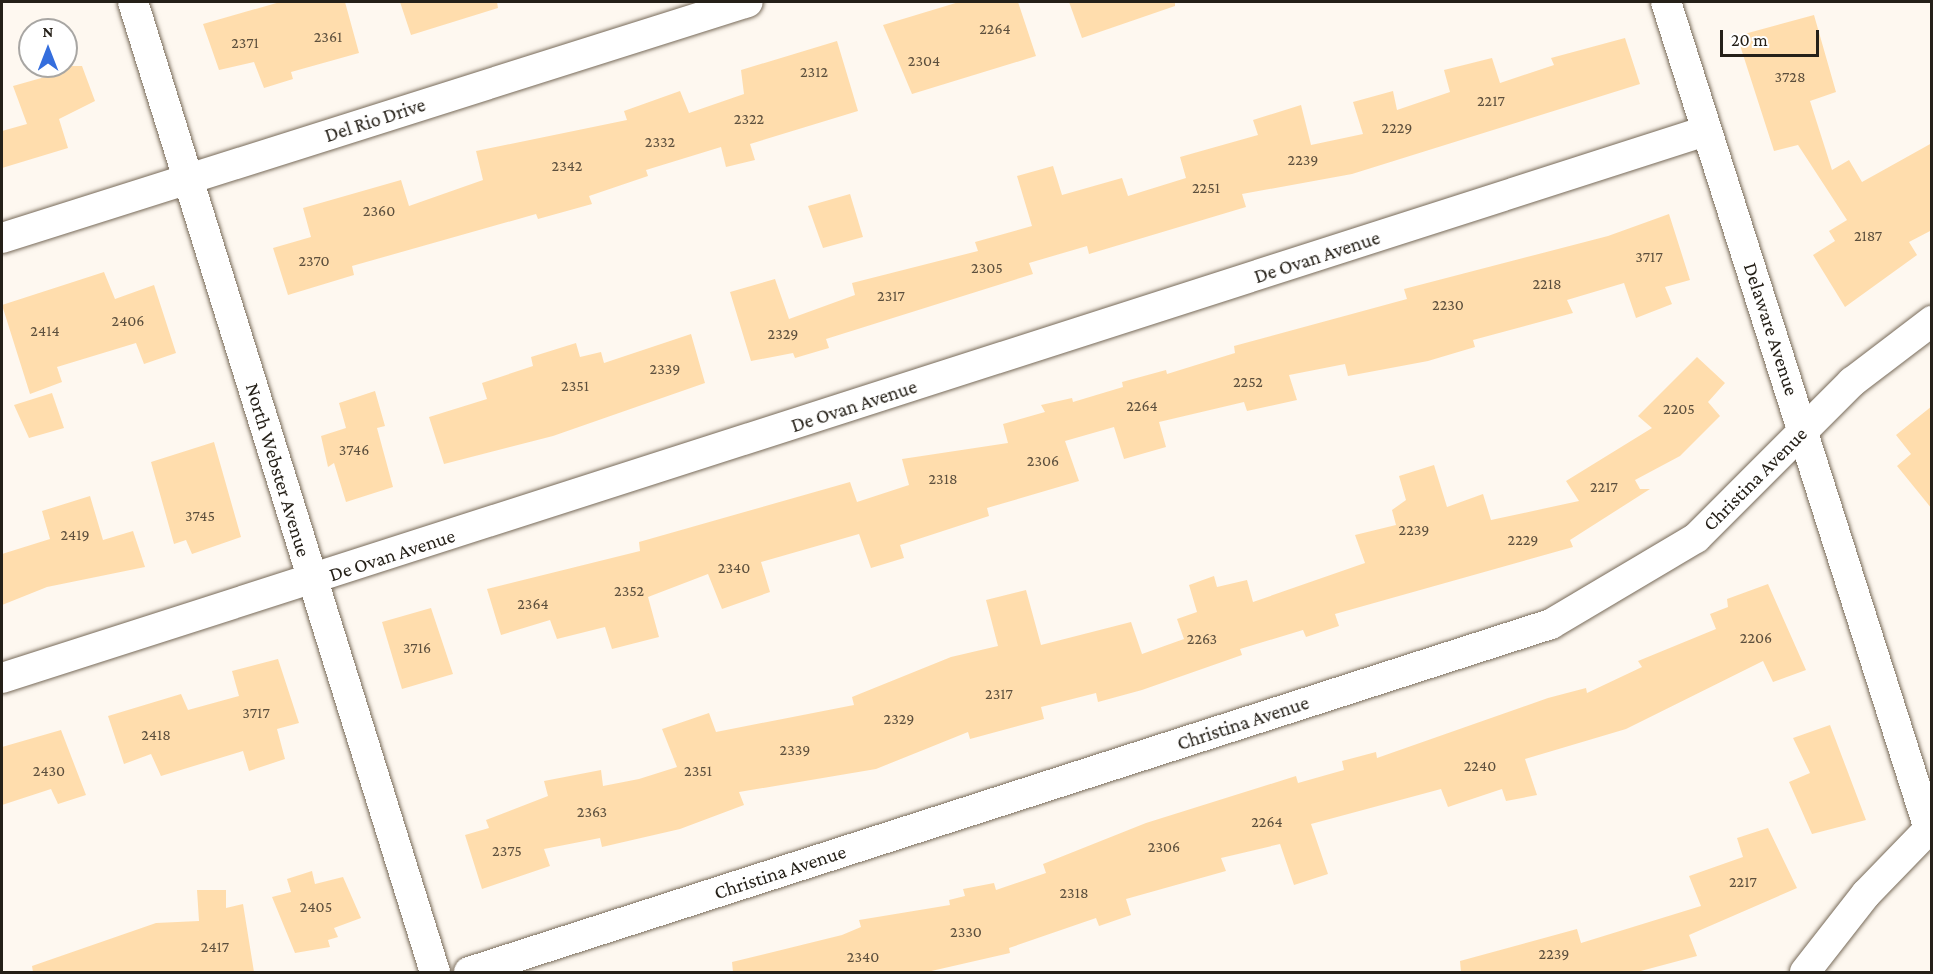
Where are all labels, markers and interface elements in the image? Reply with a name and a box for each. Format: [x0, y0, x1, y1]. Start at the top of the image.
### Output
north arrow [18, 18, 78, 78]
scale bar [1723, 18, 1822, 56]
house number: 2264 [979, 19, 1011, 39]
text: N [43, 23, 53, 40]
house number: 2361 [314, 27, 342, 47]
text: 20 m [1731, 30, 1768, 50]
house number: 2371 [231, 33, 259, 53]
house number: 2304 [908, 51, 940, 71]
house number: 2312 [800, 62, 828, 82]
house number: 3728 [1774, 67, 1806, 87]
house number: 2217 [1477, 91, 1505, 111]
street label: Del Rio Drive [322, 92, 428, 148]
house number: 2322 [734, 109, 764, 129]
house number: 2229 [1382, 118, 1412, 138]
house number: 2332 [645, 132, 675, 152]
house number: 2239 [1288, 150, 1318, 170]
house number: 2342 [552, 156, 582, 176]
house number: 2251 [1192, 178, 1220, 198]
house number: 2360 [363, 201, 395, 221]
street label: De Ovan Avenue [1251, 225, 1383, 289]
house number: 2187 [1854, 226, 1882, 246]
house number: 3717 [1635, 247, 1663, 267]
house number: 2370 [298, 251, 330, 271]
house number: 2305 [971, 258, 1003, 278]
street label: Delaware Avenue [1738, 259, 1804, 399]
house number: 2218 [1532, 274, 1562, 294]
house number: 2317 [877, 286, 905, 306]
house number: 2230 [1432, 295, 1464, 315]
house number: 2406 [112, 311, 144, 331]
house number: 2414 [30, 321, 60, 341]
house number: 2329 [768, 324, 798, 344]
house number: 2339 [650, 359, 680, 379]
house number: 2252 [1233, 372, 1263, 392]
street label: De Ovan Avenue [788, 374, 920, 438]
house number: 2351 [561, 376, 589, 396]
street label: North Webster Avenue [240, 380, 316, 560]
house number: 2264 [1126, 396, 1158, 416]
house number: 2205 [1663, 399, 1695, 419]
street label: Christina Avenue [1698, 422, 1812, 536]
house number: 3746 [339, 440, 369, 460]
house number: 2306 [1027, 451, 1059, 471]
house number: 2318 [928, 469, 958, 489]
house number: 2217 [1590, 477, 1618, 497]
house number: 3745 [185, 506, 215, 526]
house number: 2239 [1399, 520, 1429, 540]
street label: De Ovan Avenue [326, 523, 458, 587]
house number: 2419 [60, 525, 90, 545]
house number: 2229 [1508, 530, 1538, 550]
house number: 2340 [718, 558, 750, 578]
house number: 2352 [614, 581, 644, 601]
house number: 2364 [517, 594, 549, 614]
house number: 2206 [1740, 628, 1772, 648]
house number: 2263 [1187, 629, 1217, 649]
house number: 3716 [403, 638, 431, 658]
house number: 2317 [985, 684, 1013, 704]
street label: Christina Avenue [1174, 690, 1312, 756]
house number: 3717 [242, 703, 270, 723]
house number: 2329 [884, 709, 914, 729]
house number: 2418 [141, 725, 171, 745]
house number: 2339 [780, 740, 810, 760]
house number: 2240 [1464, 756, 1496, 776]
house number: 2430 [33, 761, 65, 781]
house number: 2351 [684, 761, 712, 781]
house number: 2363 [577, 802, 607, 822]
house number: 2264 [1251, 812, 1283, 832]
house number: 2306 [1148, 837, 1180, 857]
street label: Christina Avenue [711, 839, 849, 905]
house number: 2375 [492, 841, 522, 861]
house number: 2217 [1729, 872, 1757, 892]
house number: 2318 [1059, 883, 1089, 903]
house number: 2405 [300, 897, 332, 917]
house number: 2330 [950, 922, 982, 942]
house number: 2417 [201, 937, 229, 957]
house number: 2239 [1539, 944, 1569, 964]
house number: 2340 [847, 947, 879, 967]

